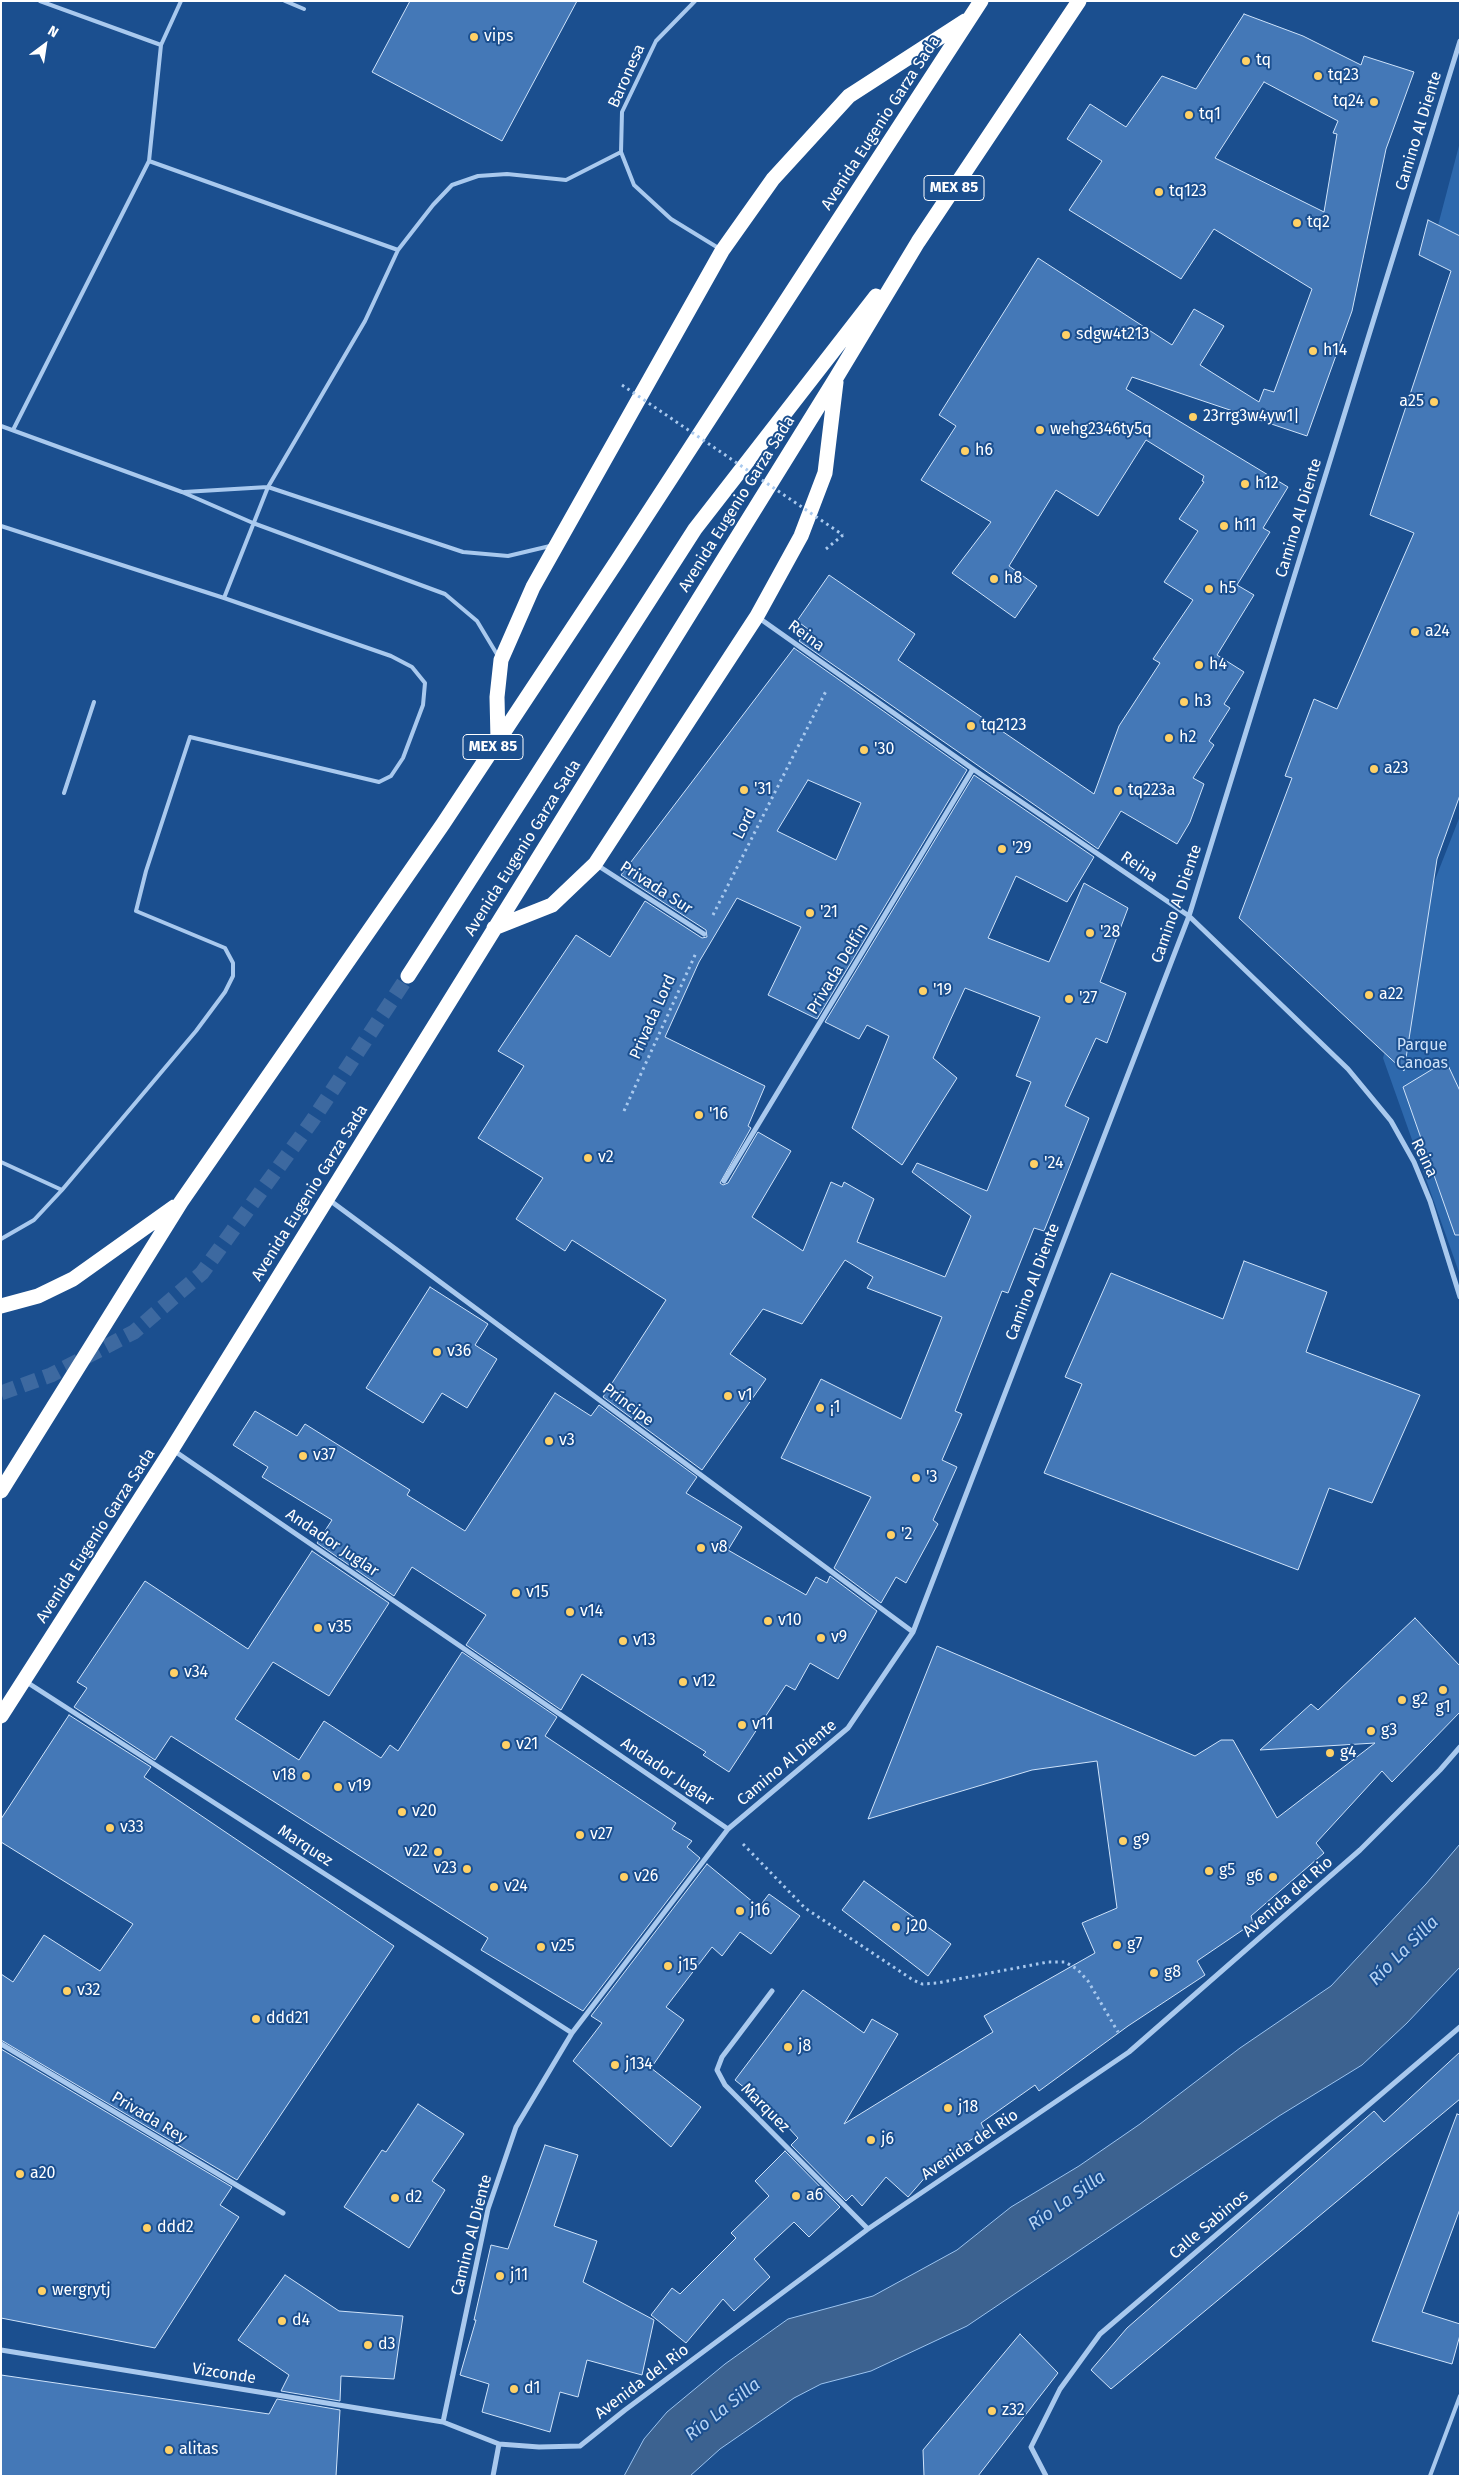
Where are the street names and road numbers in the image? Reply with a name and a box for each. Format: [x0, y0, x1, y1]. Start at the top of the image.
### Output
street label: Avenida Eugenio Garza Sada [817, 32, 945, 214]
street label: Baronesa [604, 41, 650, 111]
street label: Camino Al Diente [1392, 69, 1446, 193]
road number: MEX 85 [924, 176, 984, 200]
street label: Avenida Eugenio Garza Sada [675, 412, 799, 596]
street label: Camino Al Diente [1272, 456, 1326, 580]
street label: Reina [784, 616, 828, 656]
road number: MEX 85 [463, 734, 523, 760]
street label: Avenida Eugenio Garza Sada [461, 756, 585, 940]
street label: Lord [729, 805, 761, 843]
street label: Camino Al Diente [1148, 842, 1206, 966]
street label: Reina [1117, 848, 1161, 886]
street label: Privada Sur [616, 857, 696, 919]
street label: Privada Delfín [803, 920, 873, 1018]
street label: Privada Lord [626, 972, 680, 1062]
street label: Avenida Eugenio Garza Sada [248, 1101, 372, 1285]
street label: Reina [1406, 1135, 1442, 1181]
street label: Camino Al Diente [1002, 1221, 1064, 1343]
street label: Príncipe [598, 1379, 658, 1431]
street label: Avenida Eugenio Garza Sada [32, 1445, 160, 1627]
street label: Andador Juglar [282, 1505, 382, 1581]
street label: Camino Al Diente [733, 1716, 841, 1810]
street label: Andador Juglar [617, 1734, 717, 1810]
street label: Marquez [274, 1821, 336, 1871]
street label: Avenida del Rio [1239, 1853, 1337, 1941]
street label: Marquez [737, 2080, 793, 2136]
street label: Privada Rey [108, 2088, 190, 2148]
street label: Avenida del Rio [918, 2105, 1022, 2185]
street label: Camino Al Diente [448, 2173, 496, 2297]
street label: Calle Sabinos [1166, 2186, 1252, 2264]
street label: Avenida del Rio [591, 2340, 693, 2424]
street label: Vizconde [191, 2359, 257, 2389]

